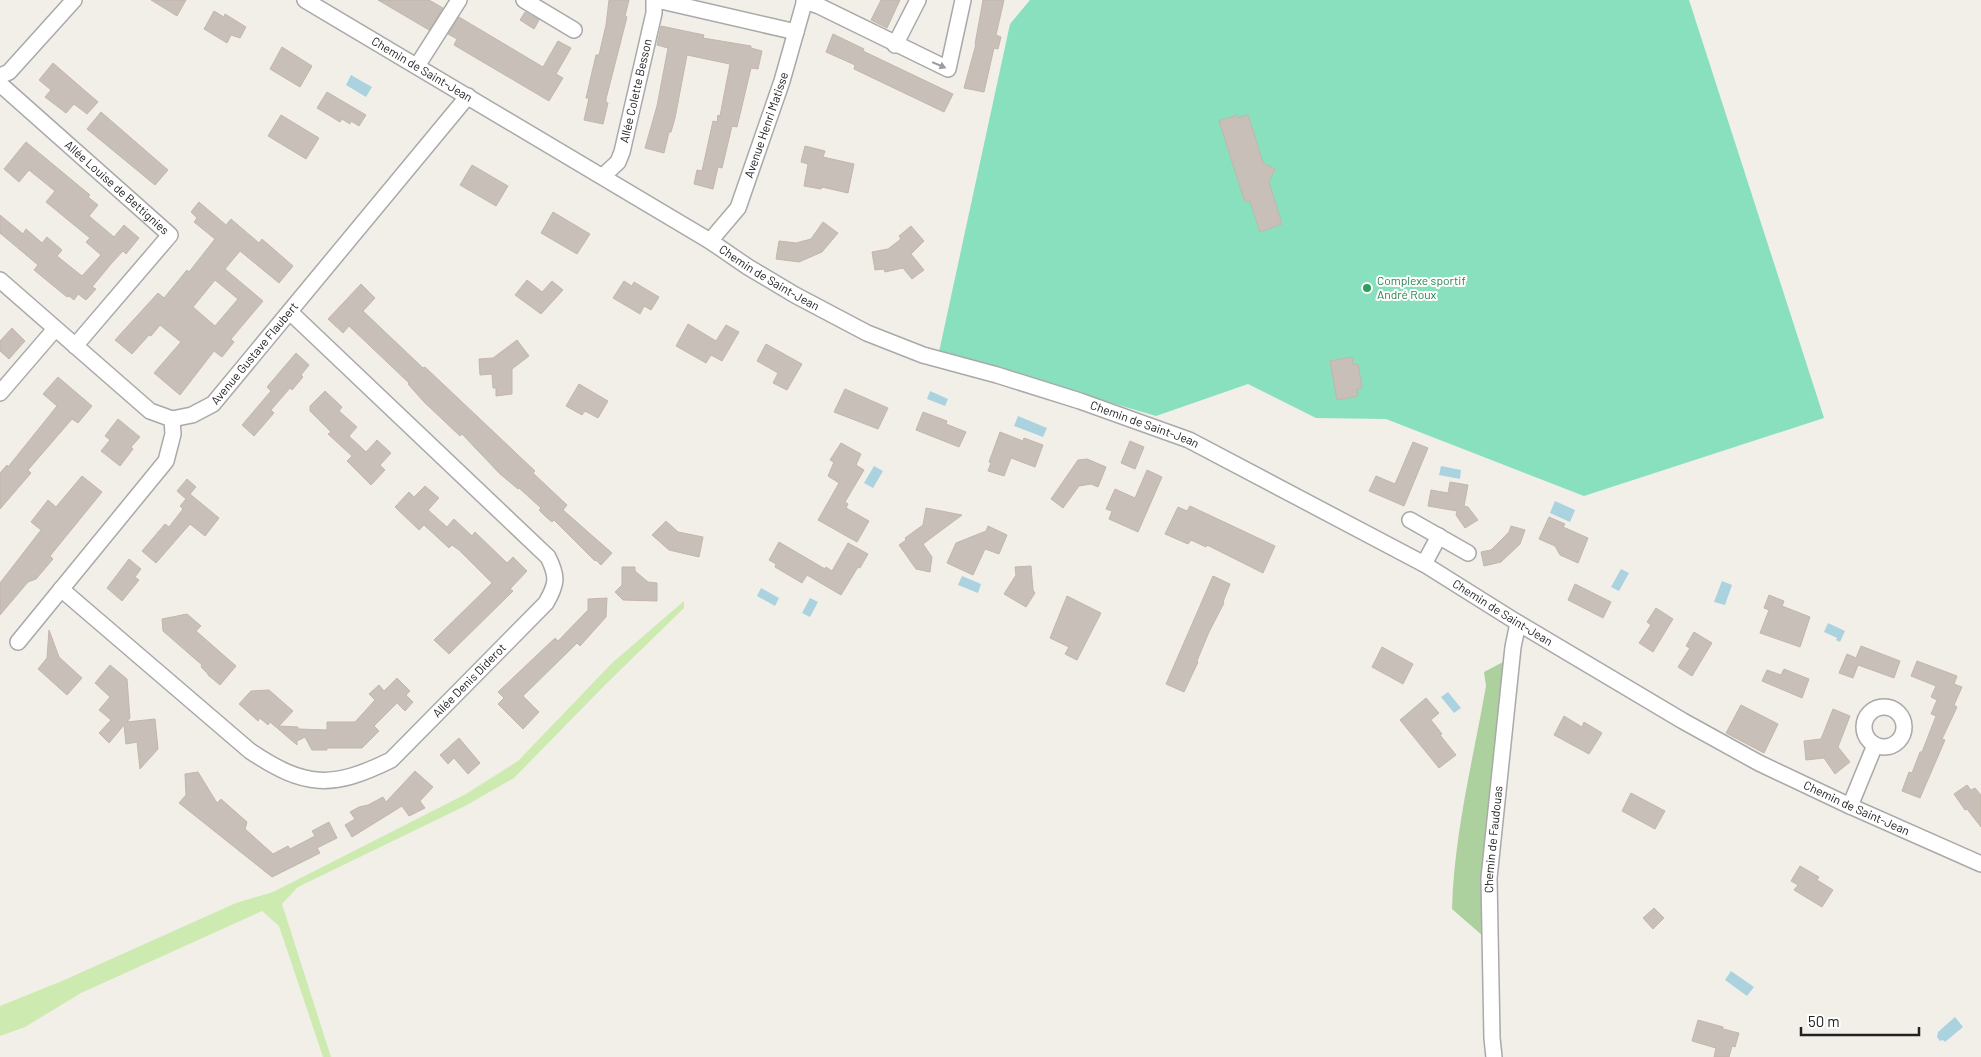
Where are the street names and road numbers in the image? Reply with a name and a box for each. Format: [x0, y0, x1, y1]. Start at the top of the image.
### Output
street label: Chemin de Saint-Jean [369, 33, 475, 104]
street label: Allée Colette Besson [616, 37, 654, 144]
street label: Avenue Henri Matisse [741, 70, 790, 180]
street label: Allée Louise de Bettignies [62, 137, 172, 237]
street label: Chemin de Saint-Jean [717, 241, 822, 313]
street label: Avenue Gustave Flaubert [207, 299, 300, 407]
street label: Chemin de Saint-Jean [1089, 397, 1202, 450]
street label: Chemin de Saint-Jean [1450, 576, 1555, 648]
street label: Allée Denis Diderot [429, 640, 508, 720]
street label: Chemin de Saint-Jean [1802, 777, 1912, 838]
street label: Chemin de Faudouas [1481, 785, 1505, 893]

